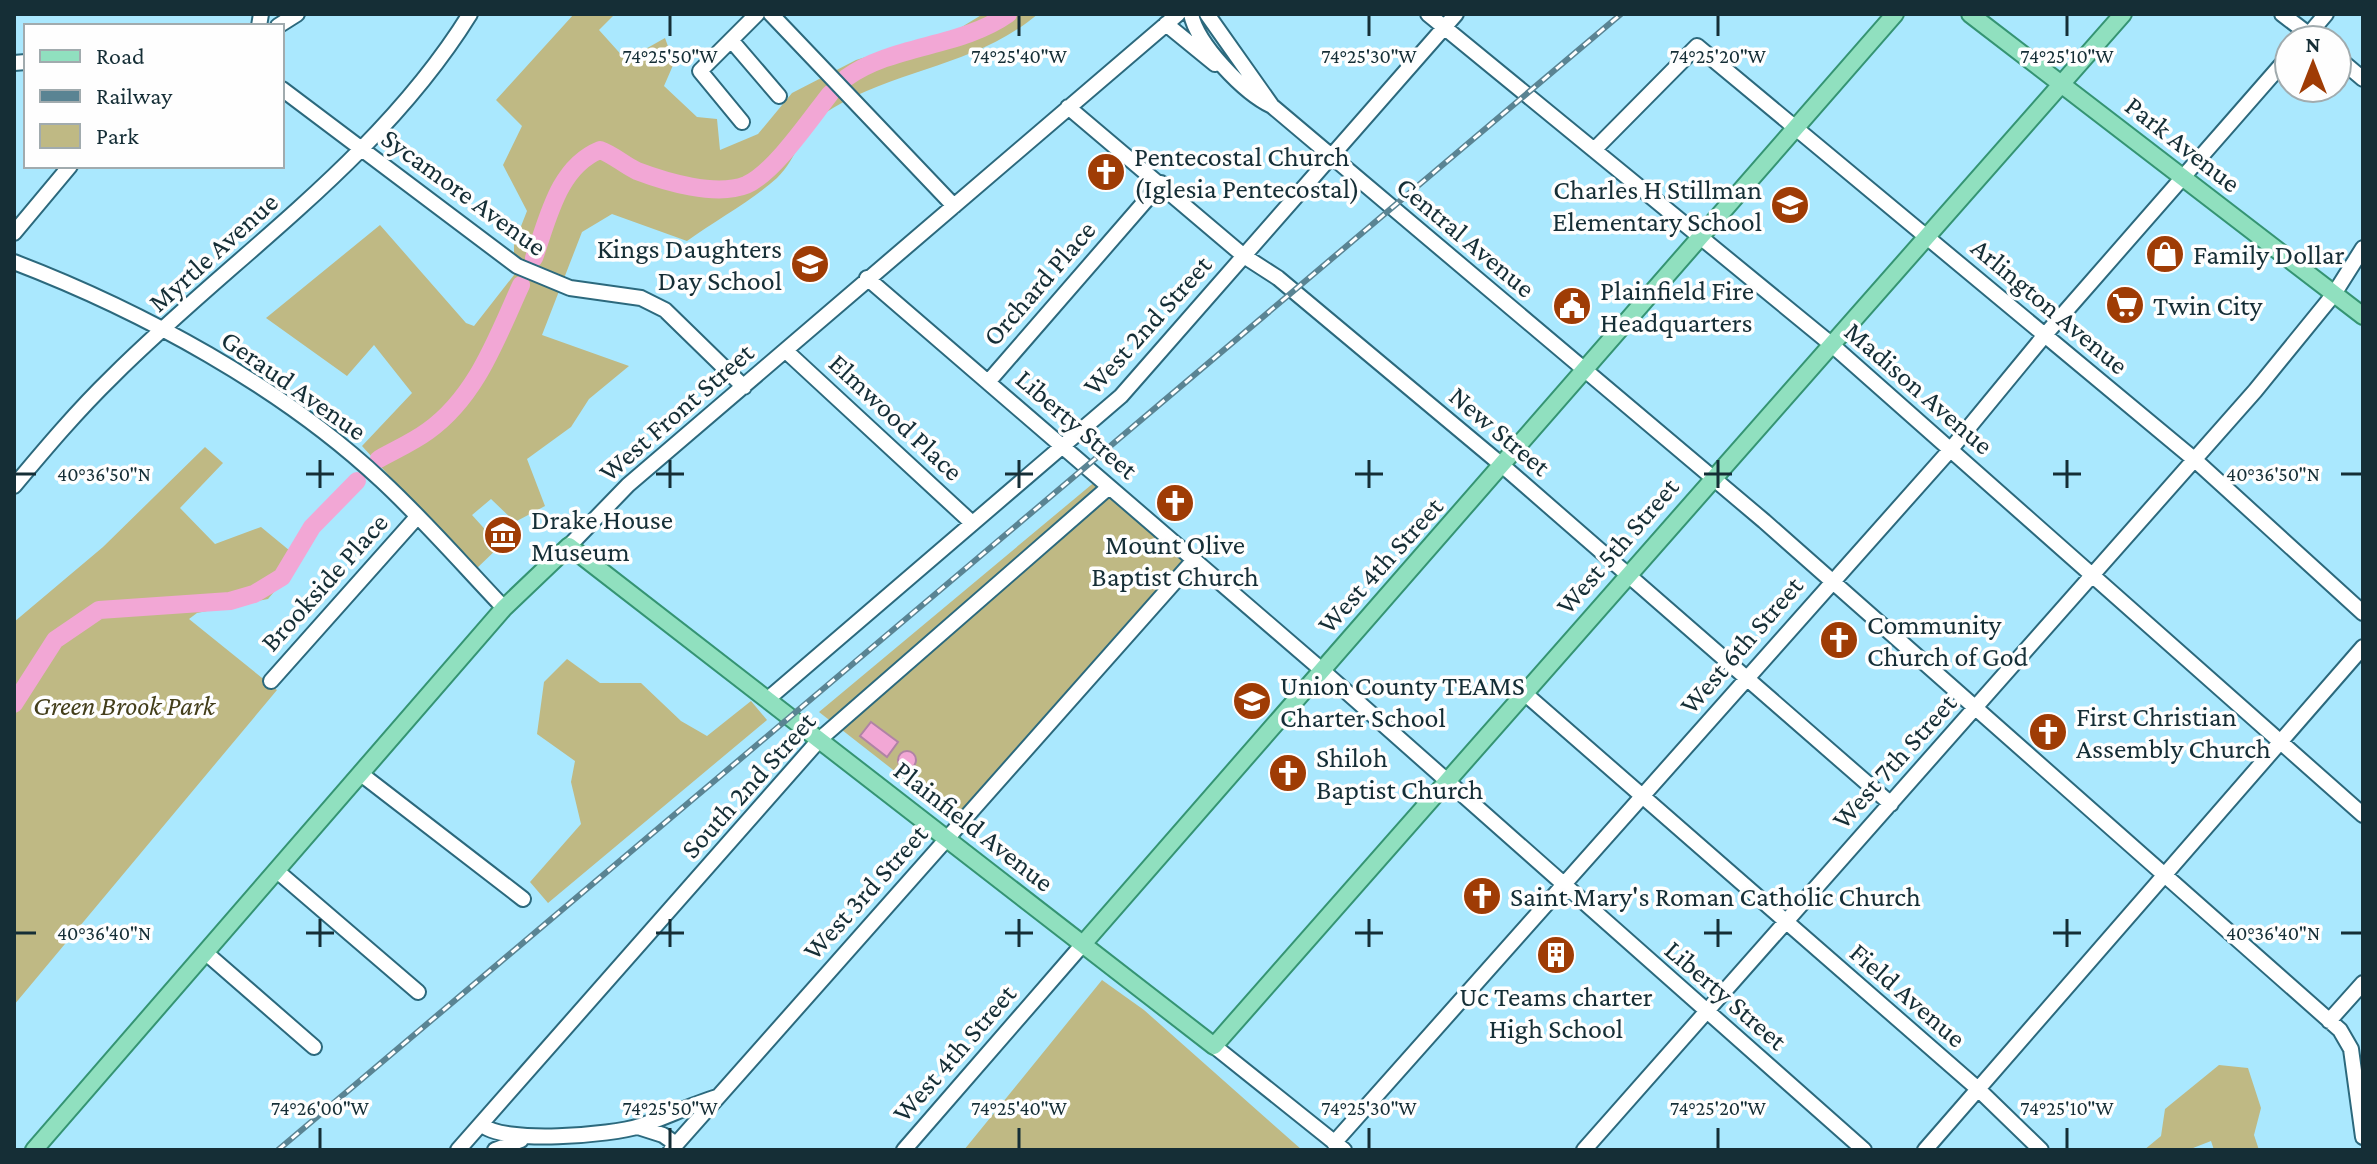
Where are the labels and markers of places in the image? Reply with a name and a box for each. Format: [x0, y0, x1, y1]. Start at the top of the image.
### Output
place label: Pentecostal Church (Iglesia Pentecostal) [1134, 141, 1360, 205]
church icon: Pentecostal Church (Iglesia Pentecostal) [1085, 151, 1127, 193]
place label: Charles H Stillman Elementary School [1552, 174, 1762, 237]
school or university icon: Charles H Stillman Elementary School [1769, 184, 1811, 226]
place label: Kings Daughters Day School [597, 233, 782, 296]
shop icon: Family Dollar [2144, 233, 2186, 275]
place label: Family Dollar [2193, 239, 2345, 270]
school or university icon: Kings Daughters Day School [789, 243, 831, 285]
place label: Plainfield Fire Headquarters [1600, 275, 1754, 338]
supermarket icon: Twin City [2104, 284, 2146, 326]
public building icon: Plainfield Fire Headquarters [1551, 285, 1593, 327]
place label: Twin City [2153, 290, 2263, 321]
church icon: Mount Olive Baptist Church [1154, 482, 1196, 524]
place label: Drake House Museum [531, 504, 673, 567]
museum icon: Drake House Museum [482, 514, 524, 556]
place label: Mount Olive Baptist Church [1091, 529, 1259, 592]
place label: Community Church of God [1867, 609, 2029, 672]
church icon: Community Church of God [1818, 619, 1860, 661]
place label: Union County TEAMS Charter School [1280, 670, 1525, 733]
school or university icon: Union County TEAMS Charter School [1231, 680, 1273, 722]
place label: First Christian Assembly Church [2076, 701, 2271, 764]
church icon: First Christian Assembly Church [2027, 711, 2069, 753]
place label: Shiloh Baptist Church [1316, 742, 1483, 805]
church icon: Shiloh Baptist Church [1267, 752, 1309, 794]
church icon: Saint Mary's Roman Catholic Church [1461, 875, 1503, 917]
place label: Saint Mary's Roman Catholic Church [1510, 881, 1921, 912]
building icon: Uc Teams charter High School [1535, 934, 1577, 976]
place label: Uc Teams charter High School [1459, 981, 1653, 1044]

